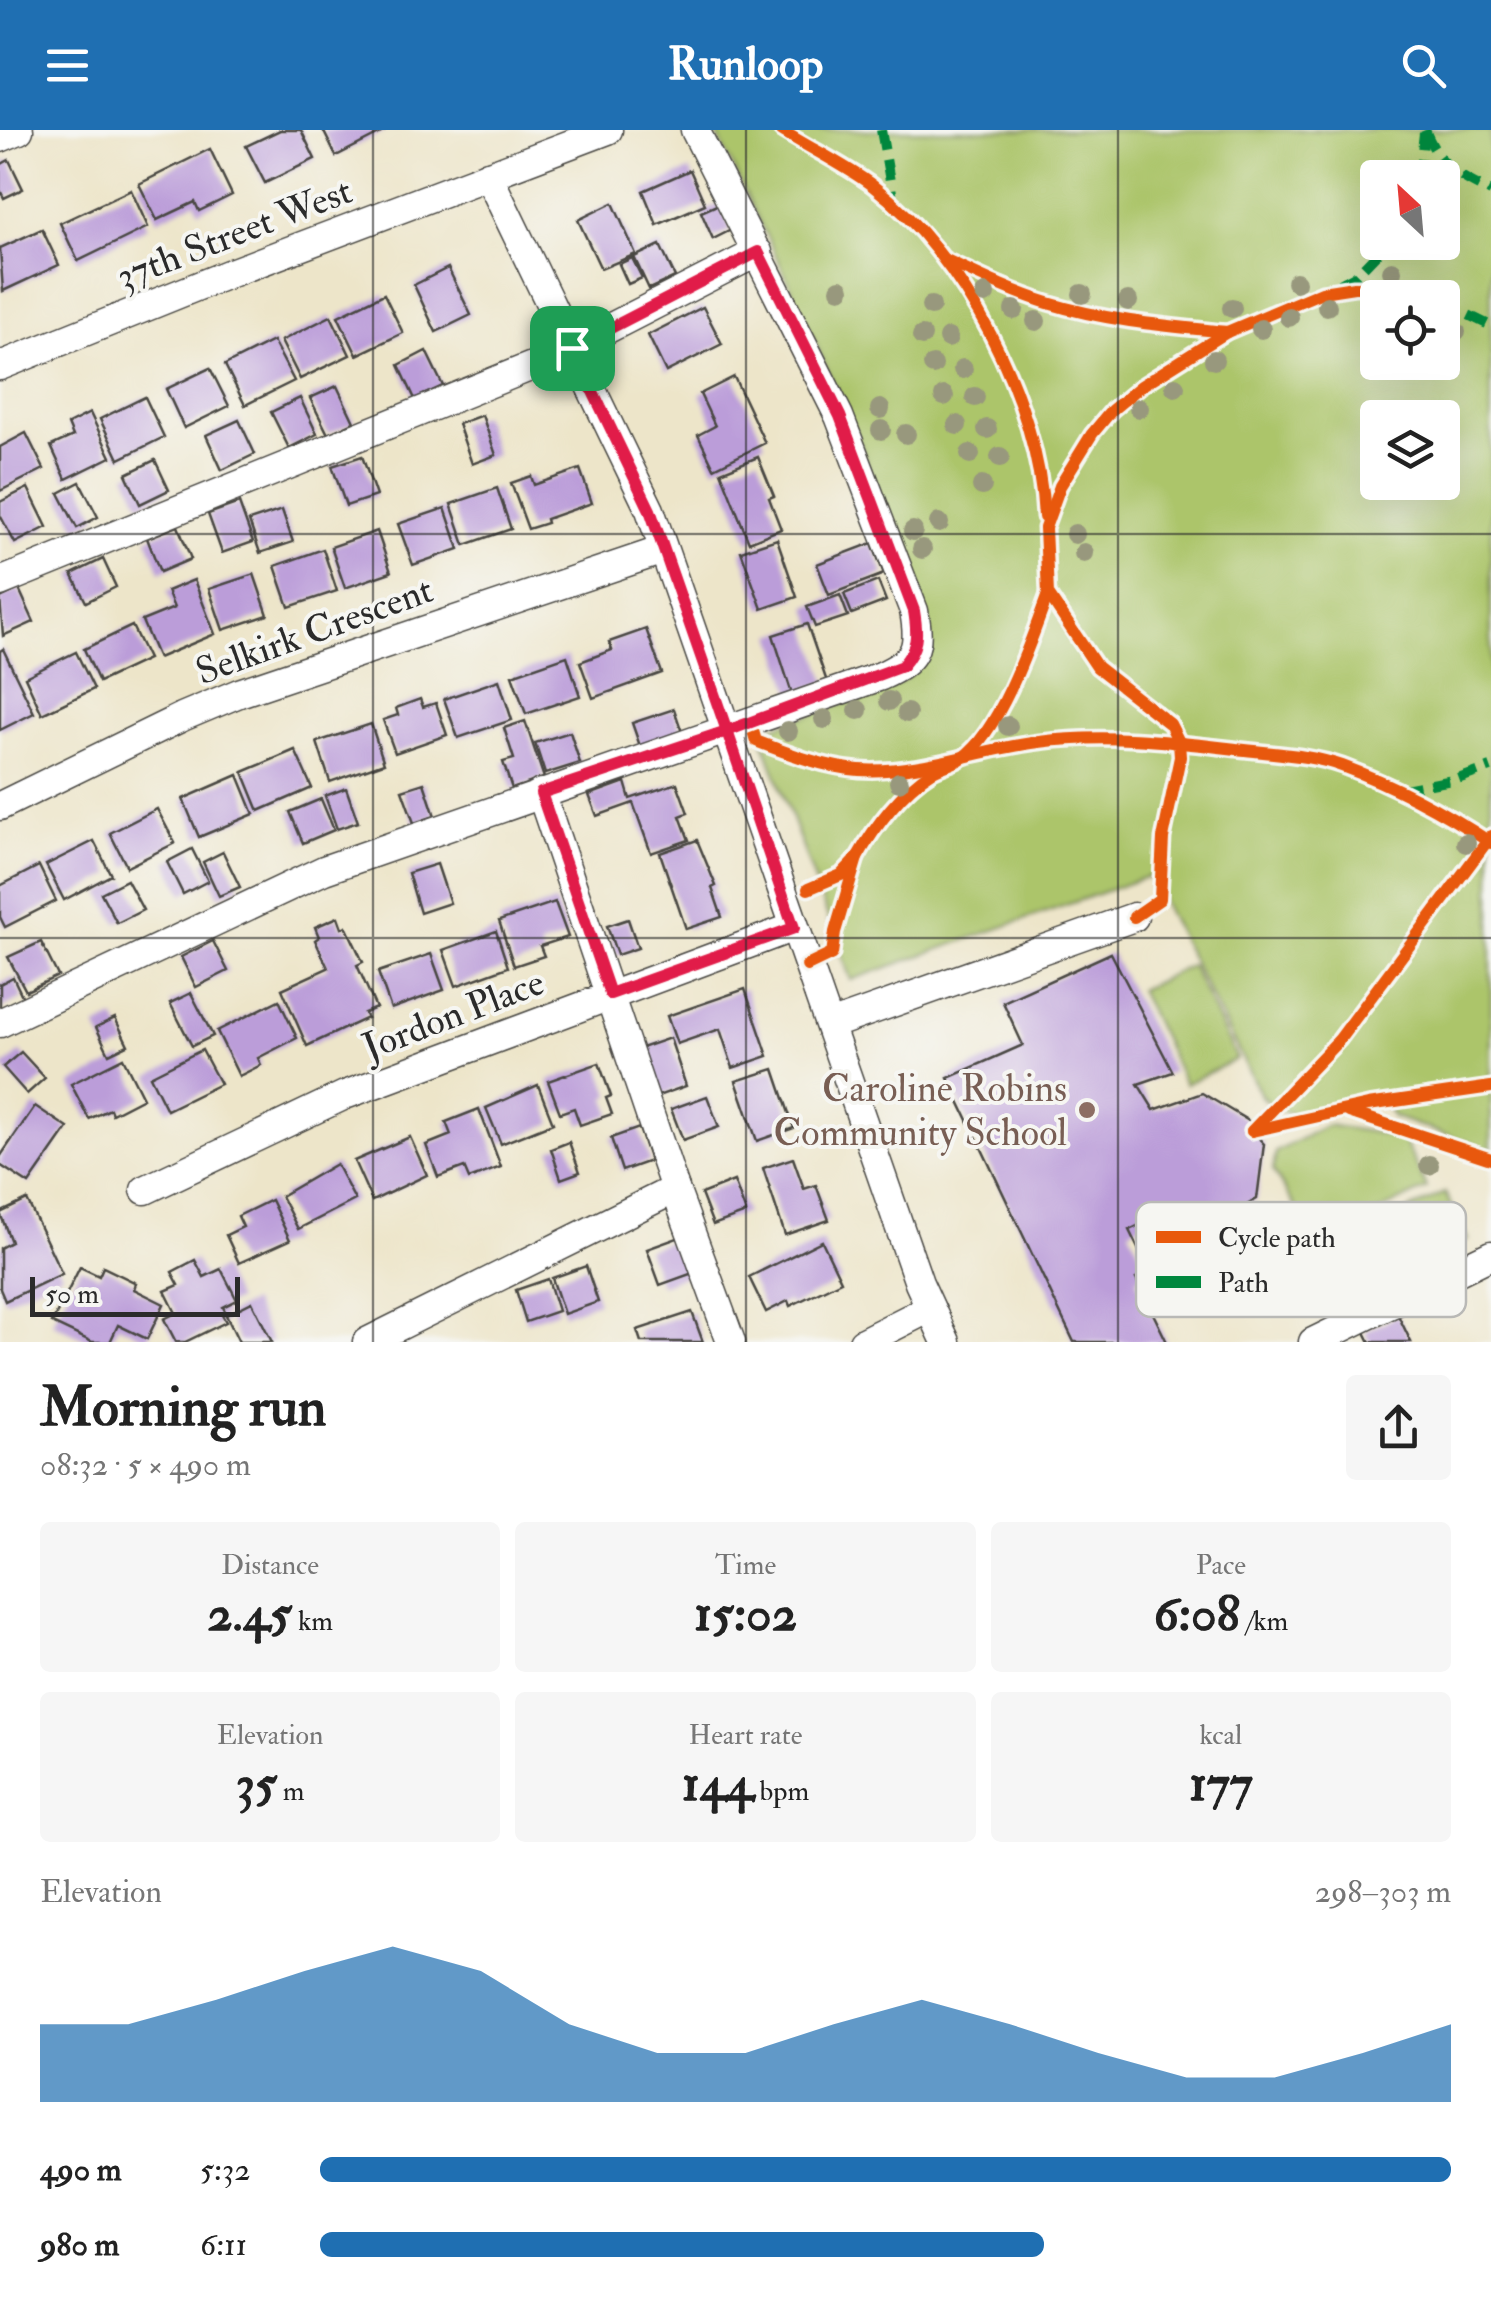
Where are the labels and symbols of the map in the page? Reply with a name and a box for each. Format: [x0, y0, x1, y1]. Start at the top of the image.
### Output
north arrow [1360, 160, 1460, 260]
street label: 37th Street West [110, 167, 359, 301]
pin [530, 306, 615, 391]
street label: Selkirk Crescent [189, 566, 439, 696]
street label: Jordon Place [355, 958, 551, 1072]
place label: Caroline Robins Community School [774, 1065, 1067, 1157]
marker: Caroline Robins Community School [1076, 1099, 1098, 1121]
legend [1136, 1202, 1466, 1317]
text: Cycle path [1218, 1221, 1336, 1256]
text: Path [1218, 1266, 1269, 1301]
scale bar [30, 1272, 240, 1316]

